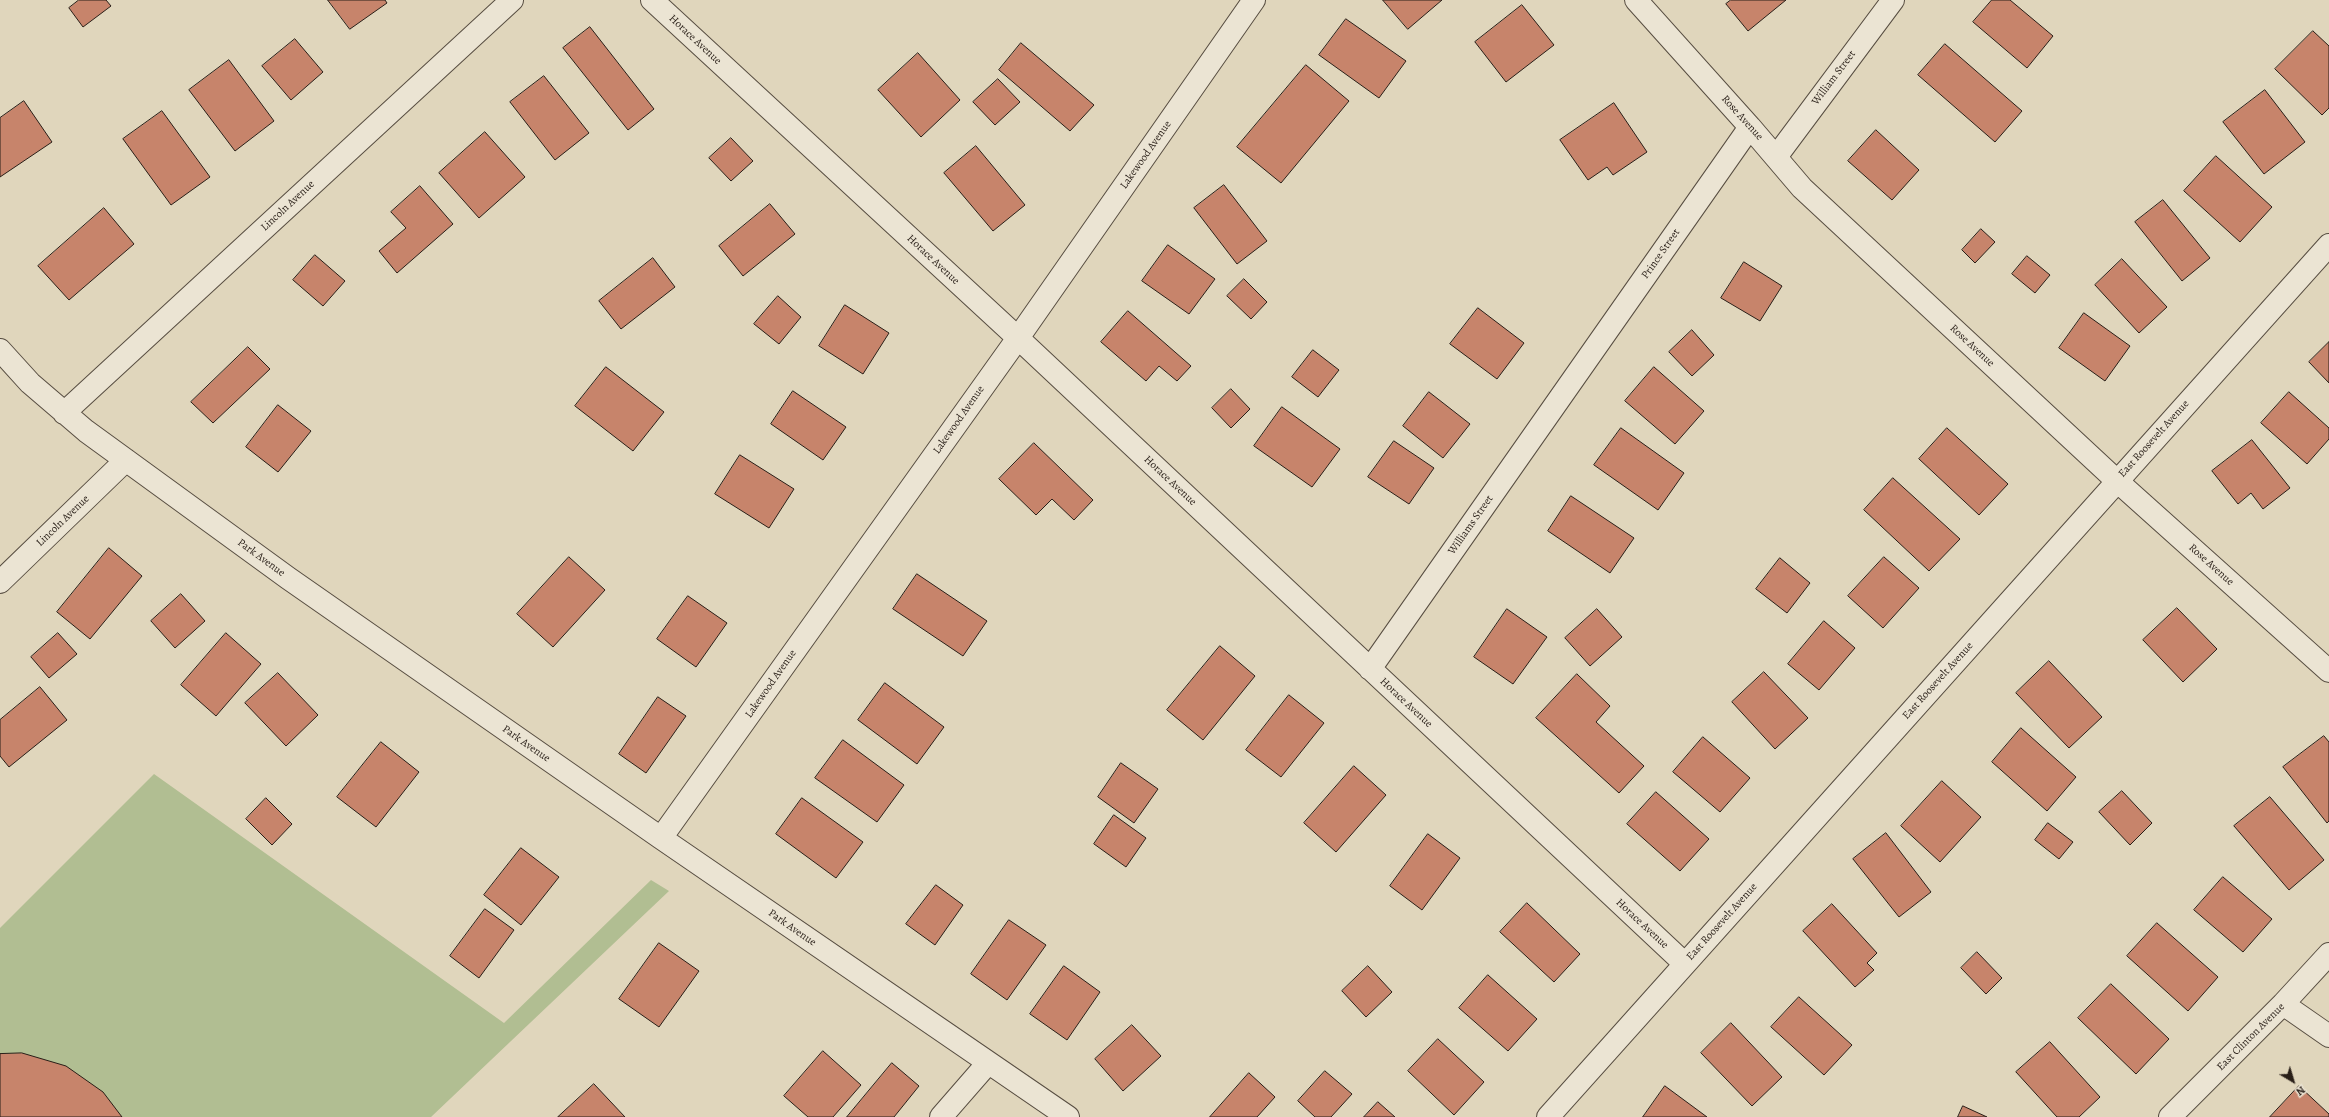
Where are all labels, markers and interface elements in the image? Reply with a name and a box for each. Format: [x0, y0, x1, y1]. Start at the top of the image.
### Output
street label: Horace Avenue [666, 12, 724, 68]
street label: William Street [1809, 48, 1859, 108]
street label: Rose Avenue [1718, 93, 1766, 143]
street label: Lakewood Avenue [1118, 118, 1174, 192]
street label: Lincoln Avenue [259, 178, 317, 234]
street label: Prince Street [1639, 226, 1683, 282]
street label: Horace Avenue [904, 232, 962, 288]
street label: Rose Avenue [1947, 322, 1997, 370]
street label: Lakewood Avenue [931, 383, 987, 457]
street label: East Roosevelt Avenue [2116, 398, 2192, 480]
street label: Horace Avenue [1141, 453, 1199, 509]
street label: Lincoln Avenue [34, 493, 92, 549]
street label: Williams Street [1446, 493, 1496, 557]
street label: Park Avenue [235, 536, 287, 580]
street label: Rose Avenue [2186, 541, 2236, 589]
street label: East Roosevelt Avenue [1900, 640, 1976, 722]
street label: Lakewood Avenue [743, 647, 799, 721]
street label: Horace Avenue [1377, 675, 1435, 731]
street label: Park Avenue [499, 723, 553, 765]
street label: East Roosevelt Avenue [1684, 881, 1760, 963]
street label: Horace Avenue [1613, 896, 1671, 952]
street label: Park Avenue [765, 907, 819, 949]
street label: East Clinton Avenue [2214, 1000, 2288, 1074]
north arrow [2273, 1061, 2313, 1101]
text: N [2293, 1082, 2308, 1099]

